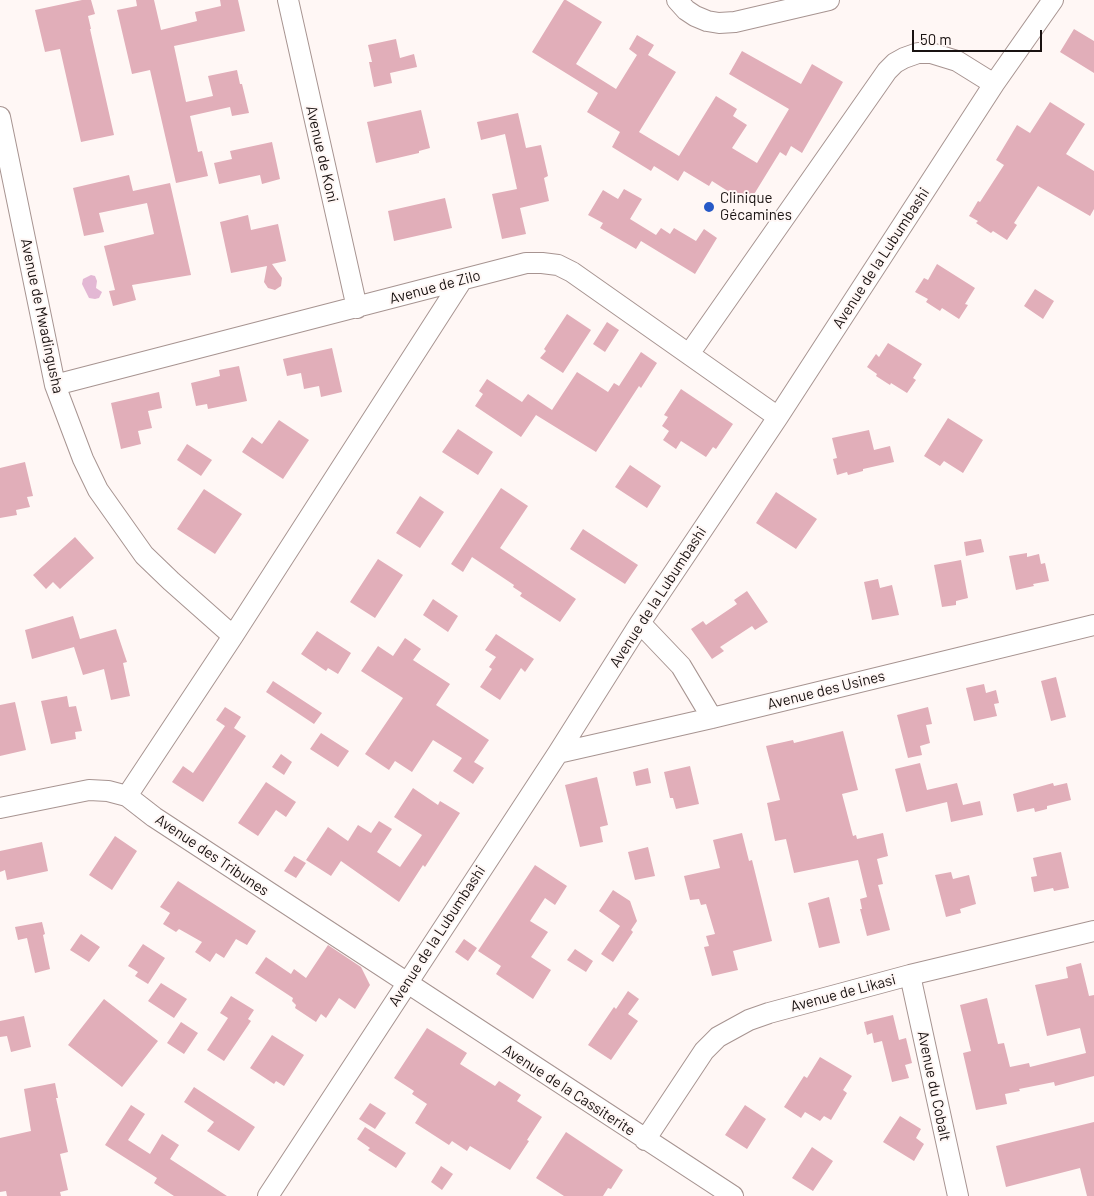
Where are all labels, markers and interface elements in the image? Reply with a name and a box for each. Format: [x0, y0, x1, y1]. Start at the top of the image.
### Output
scale bar [914, 20, 1044, 52]
text: 50 m [920, 30, 952, 48]
street label: Avenue de Koni [302, 104, 342, 204]
street label: Avenue de la Lubumbashi [829, 184, 933, 332]
place label: Clinique Gécamines [720, 189, 792, 224]
marker: Clinique Gécamines [702, 200, 716, 214]
street label: Avenue de Mwadingusha [17, 237, 67, 395]
street label: Avenue de Zilo [387, 266, 483, 308]
street label: Avenue de la Lubumbashi [606, 523, 710, 671]
street label: Avenue des Usines [765, 667, 887, 713]
street label: Avenue des Tribunes [152, 810, 272, 900]
street label: Avenue de la Lubumbashi [385, 862, 489, 1010]
street label: Avenue de Likasi [788, 970, 898, 1016]
street label: Avenue du Cobalt [914, 1029, 954, 1143]
street label: Avenue de la Cassiterite [499, 1040, 639, 1140]

